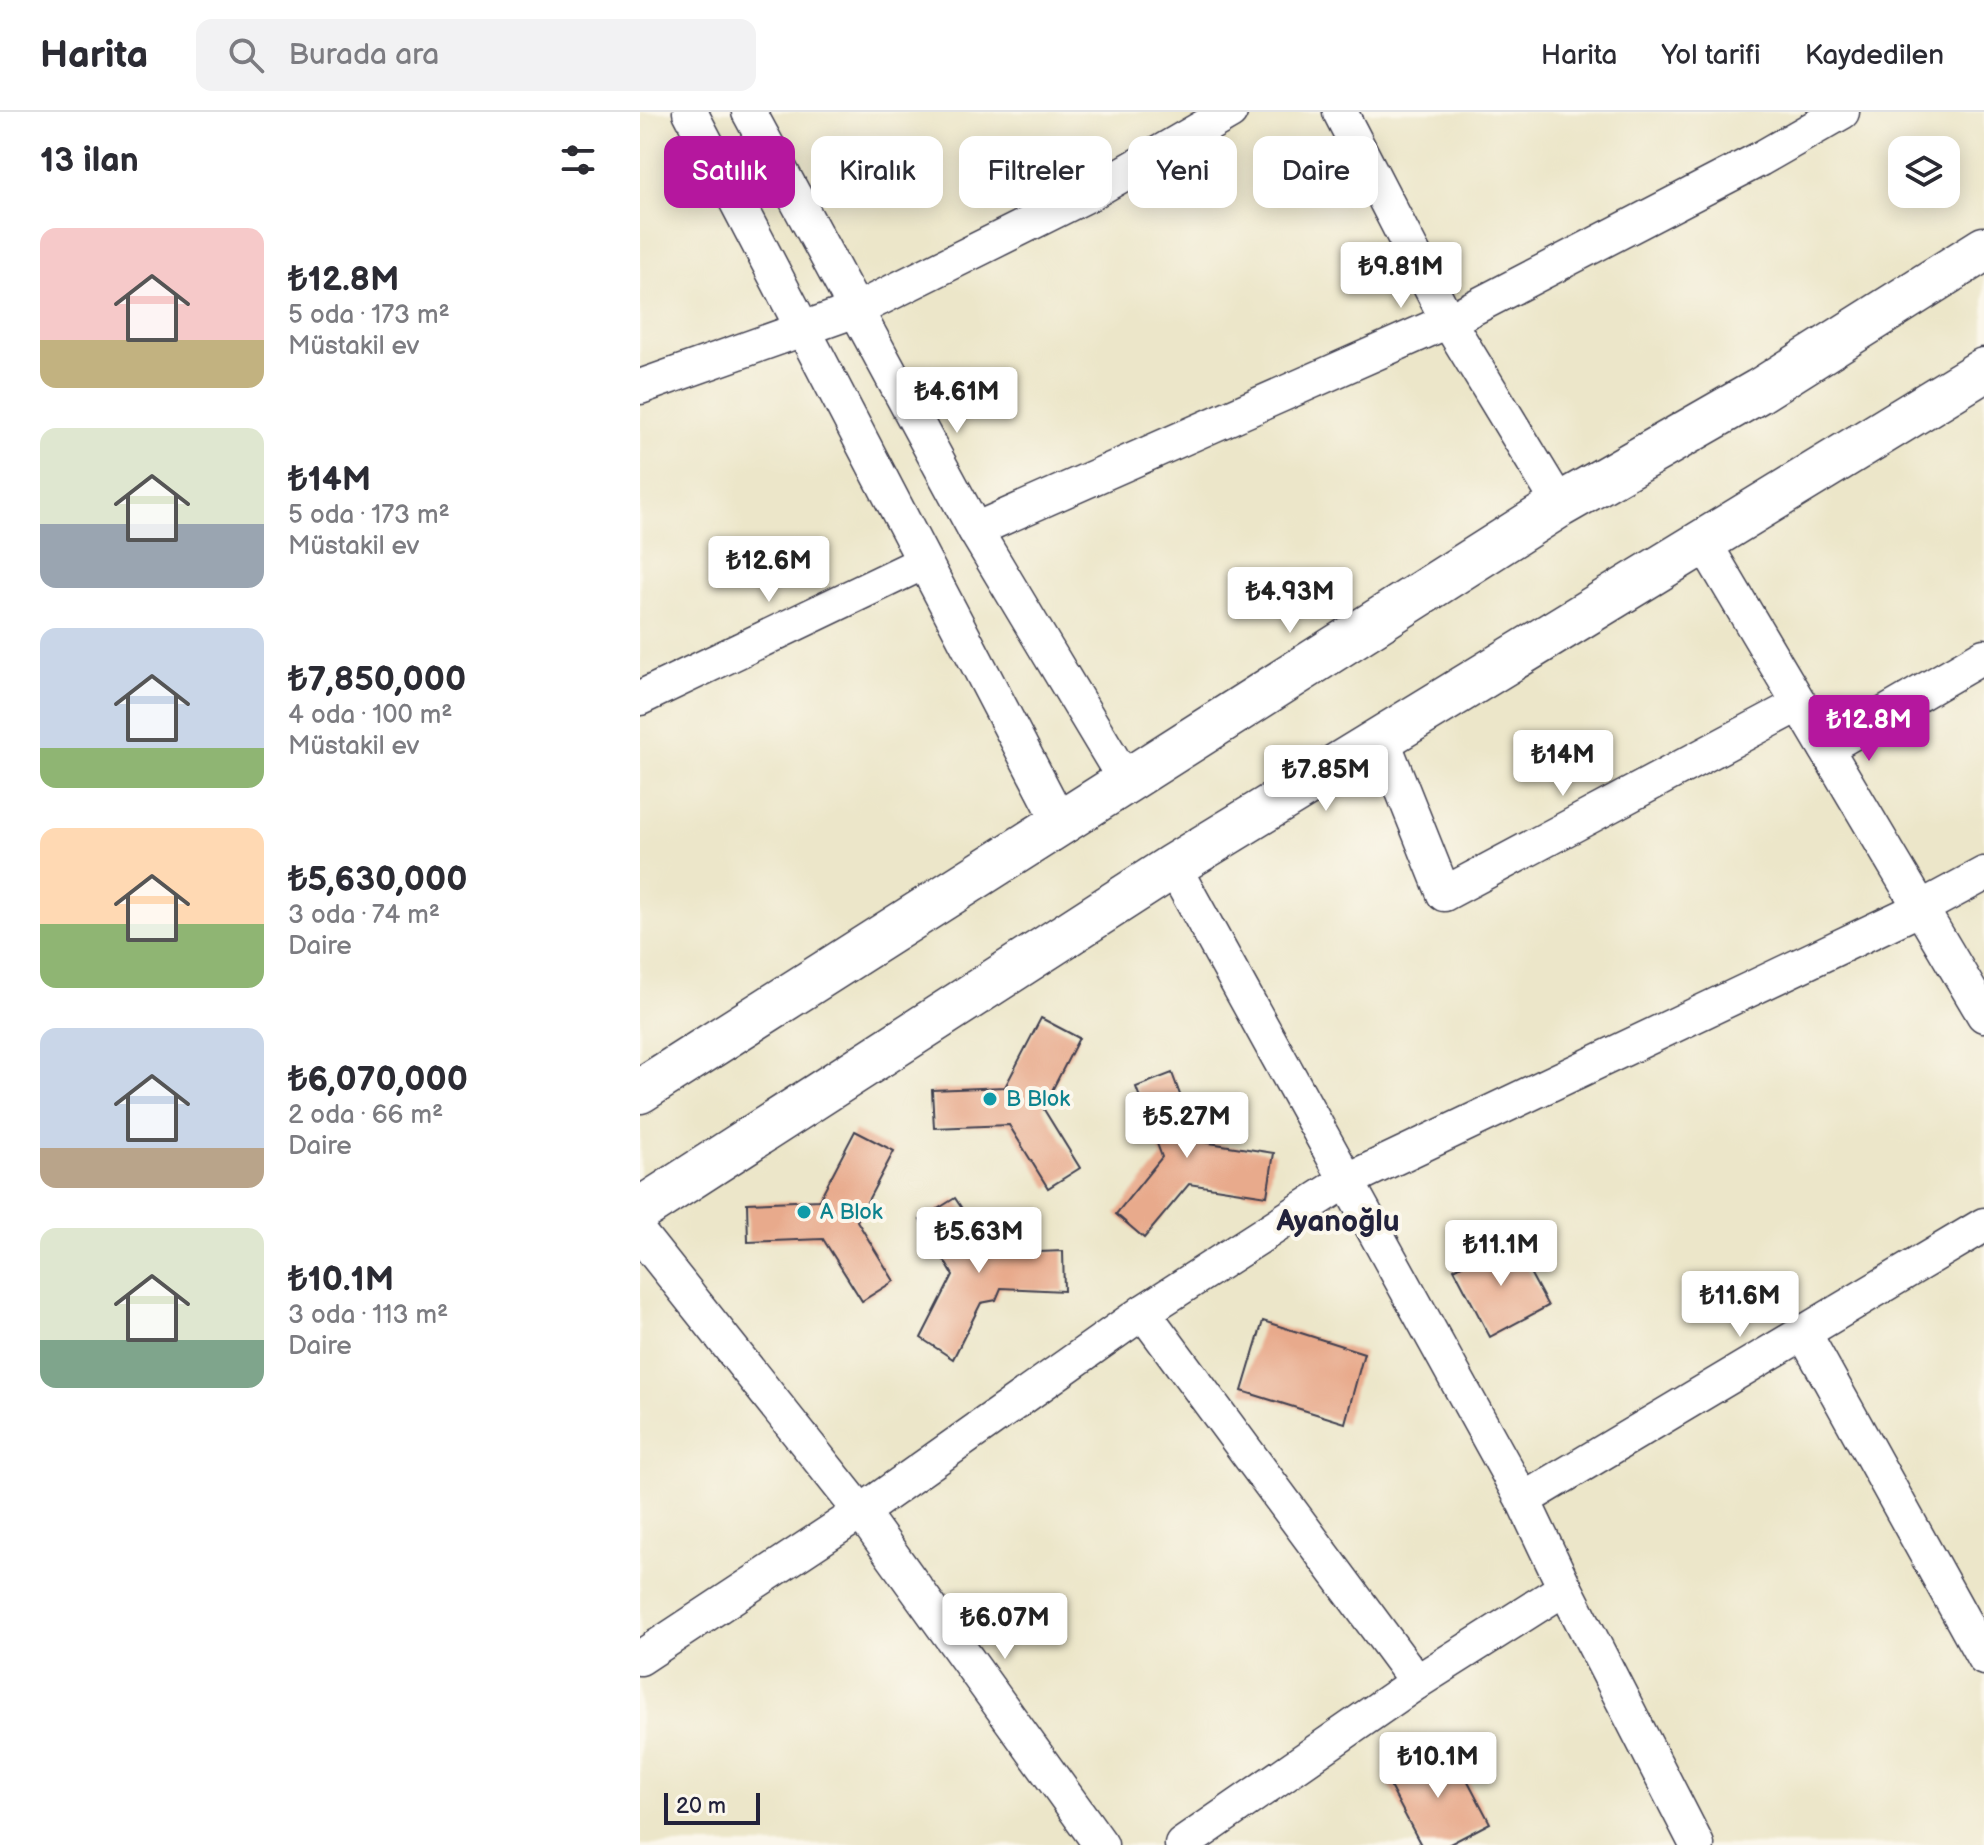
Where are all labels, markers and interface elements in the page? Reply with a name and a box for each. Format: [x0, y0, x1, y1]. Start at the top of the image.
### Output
search box [196, 19, 756, 91]
text: Harita [40, 33, 148, 78]
icon: search [224, 33, 268, 77]
text: Burada ara [288, 37, 439, 73]
text: Harita [1541, 39, 1617, 72]
text: Yol tarifi [1661, 39, 1761, 72]
text: Kaydedilen [1805, 39, 1944, 72]
chip: Satılık [664, 136, 795, 208]
chip: Kiralık [811, 136, 943, 208]
chip: Filtreler [959, 136, 1112, 208]
chip: Yeni [1128, 136, 1237, 208]
chip: Daire [1253, 136, 1378, 208]
map controls [1888, 136, 1960, 208]
button: layers [1888, 136, 1960, 208]
icon: filters [556, 138, 600, 182]
text: 13 ilan [40, 140, 139, 181]
pin: ₺9.81M [1336, 242, 1466, 310]
text: ₺9.81M [1359, 252, 1443, 283]
text: ₺12.8M [288, 259, 399, 300]
icon: home [104, 260, 200, 356]
text: 5 oda · 173 m² [288, 300, 450, 331]
text: Müstakil ev [288, 331, 419, 362]
pin: ₺4.61M [892, 367, 1022, 435]
text: ₺4.61M [914, 377, 1000, 408]
text: ₺14M [288, 459, 371, 500]
icon: home [104, 460, 200, 556]
text: 5 oda · 173 m² [288, 500, 450, 531]
text: Müstakil ev [288, 531, 419, 562]
pin: ₺12.6M [704, 536, 834, 604]
text: ₺12.6M [726, 546, 812, 577]
pin: ₺4.93M [1225, 567, 1355, 635]
text: ₺4.93M [1246, 577, 1334, 608]
text: ₺7,850,000 [288, 659, 466, 700]
icon: home [104, 660, 200, 756]
pin: ₺12.8M [1804, 695, 1934, 763]
text: 4 oda · 100 m² [288, 700, 453, 731]
text: ₺12.8M [1826, 705, 1912, 736]
pin: ₺14M [1516, 730, 1610, 798]
text: Müstakil ev [288, 731, 419, 762]
text: ₺14M [1531, 740, 1595, 771]
pin: ₺7.85M [1261, 745, 1391, 813]
text: ₺7.85M [1282, 755, 1370, 786]
text: ₺5,630,000 [288, 859, 467, 900]
icon: home [104, 860, 200, 956]
text: 3 oda · 74 m² [288, 900, 440, 931]
text: Daire [288, 931, 352, 962]
text: ₺6,070,000 [288, 1059, 468, 1100]
icon: home [104, 1060, 200, 1156]
place label: B Blok [1006, 1086, 1070, 1113]
marker: B Blok [981, 1090, 999, 1108]
pin: ₺5.27M [1122, 1092, 1252, 1160]
text: 2 oda · 66 m² [288, 1100, 443, 1131]
text: ₺5.27M [1143, 1102, 1231, 1133]
text: Daire [288, 1131, 352, 1162]
place label: A Blok [820, 1199, 883, 1226]
marker: A Blok [795, 1203, 813, 1221]
district label: Ayanoğlu [1275, 1204, 1400, 1240]
pin: ₺5.63M [914, 1207, 1044, 1275]
text: ₺5.63M [935, 1217, 1023, 1248]
pin: ₺11.1M [1436, 1220, 1566, 1288]
text: ₺11.1M [1463, 1230, 1539, 1261]
text: ₺10.1M [288, 1259, 394, 1300]
icon: home [104, 1260, 200, 1356]
pin: ₺11.6M [1675, 1271, 1805, 1339]
text: ₺11.6M [1700, 1281, 1780, 1312]
text: 3 oda · 113 m² [288, 1300, 448, 1331]
text: Daire [288, 1331, 352, 1362]
pin: ₺6.07M [940, 1593, 1070, 1661]
text: ₺6.07M [960, 1603, 1050, 1634]
pin: ₺10.1M [1373, 1732, 1503, 1800]
text: ₺10.1M [1397, 1742, 1479, 1773]
scale bar [664, 1789, 760, 1825]
text: 20 m [676, 1793, 726, 1820]

